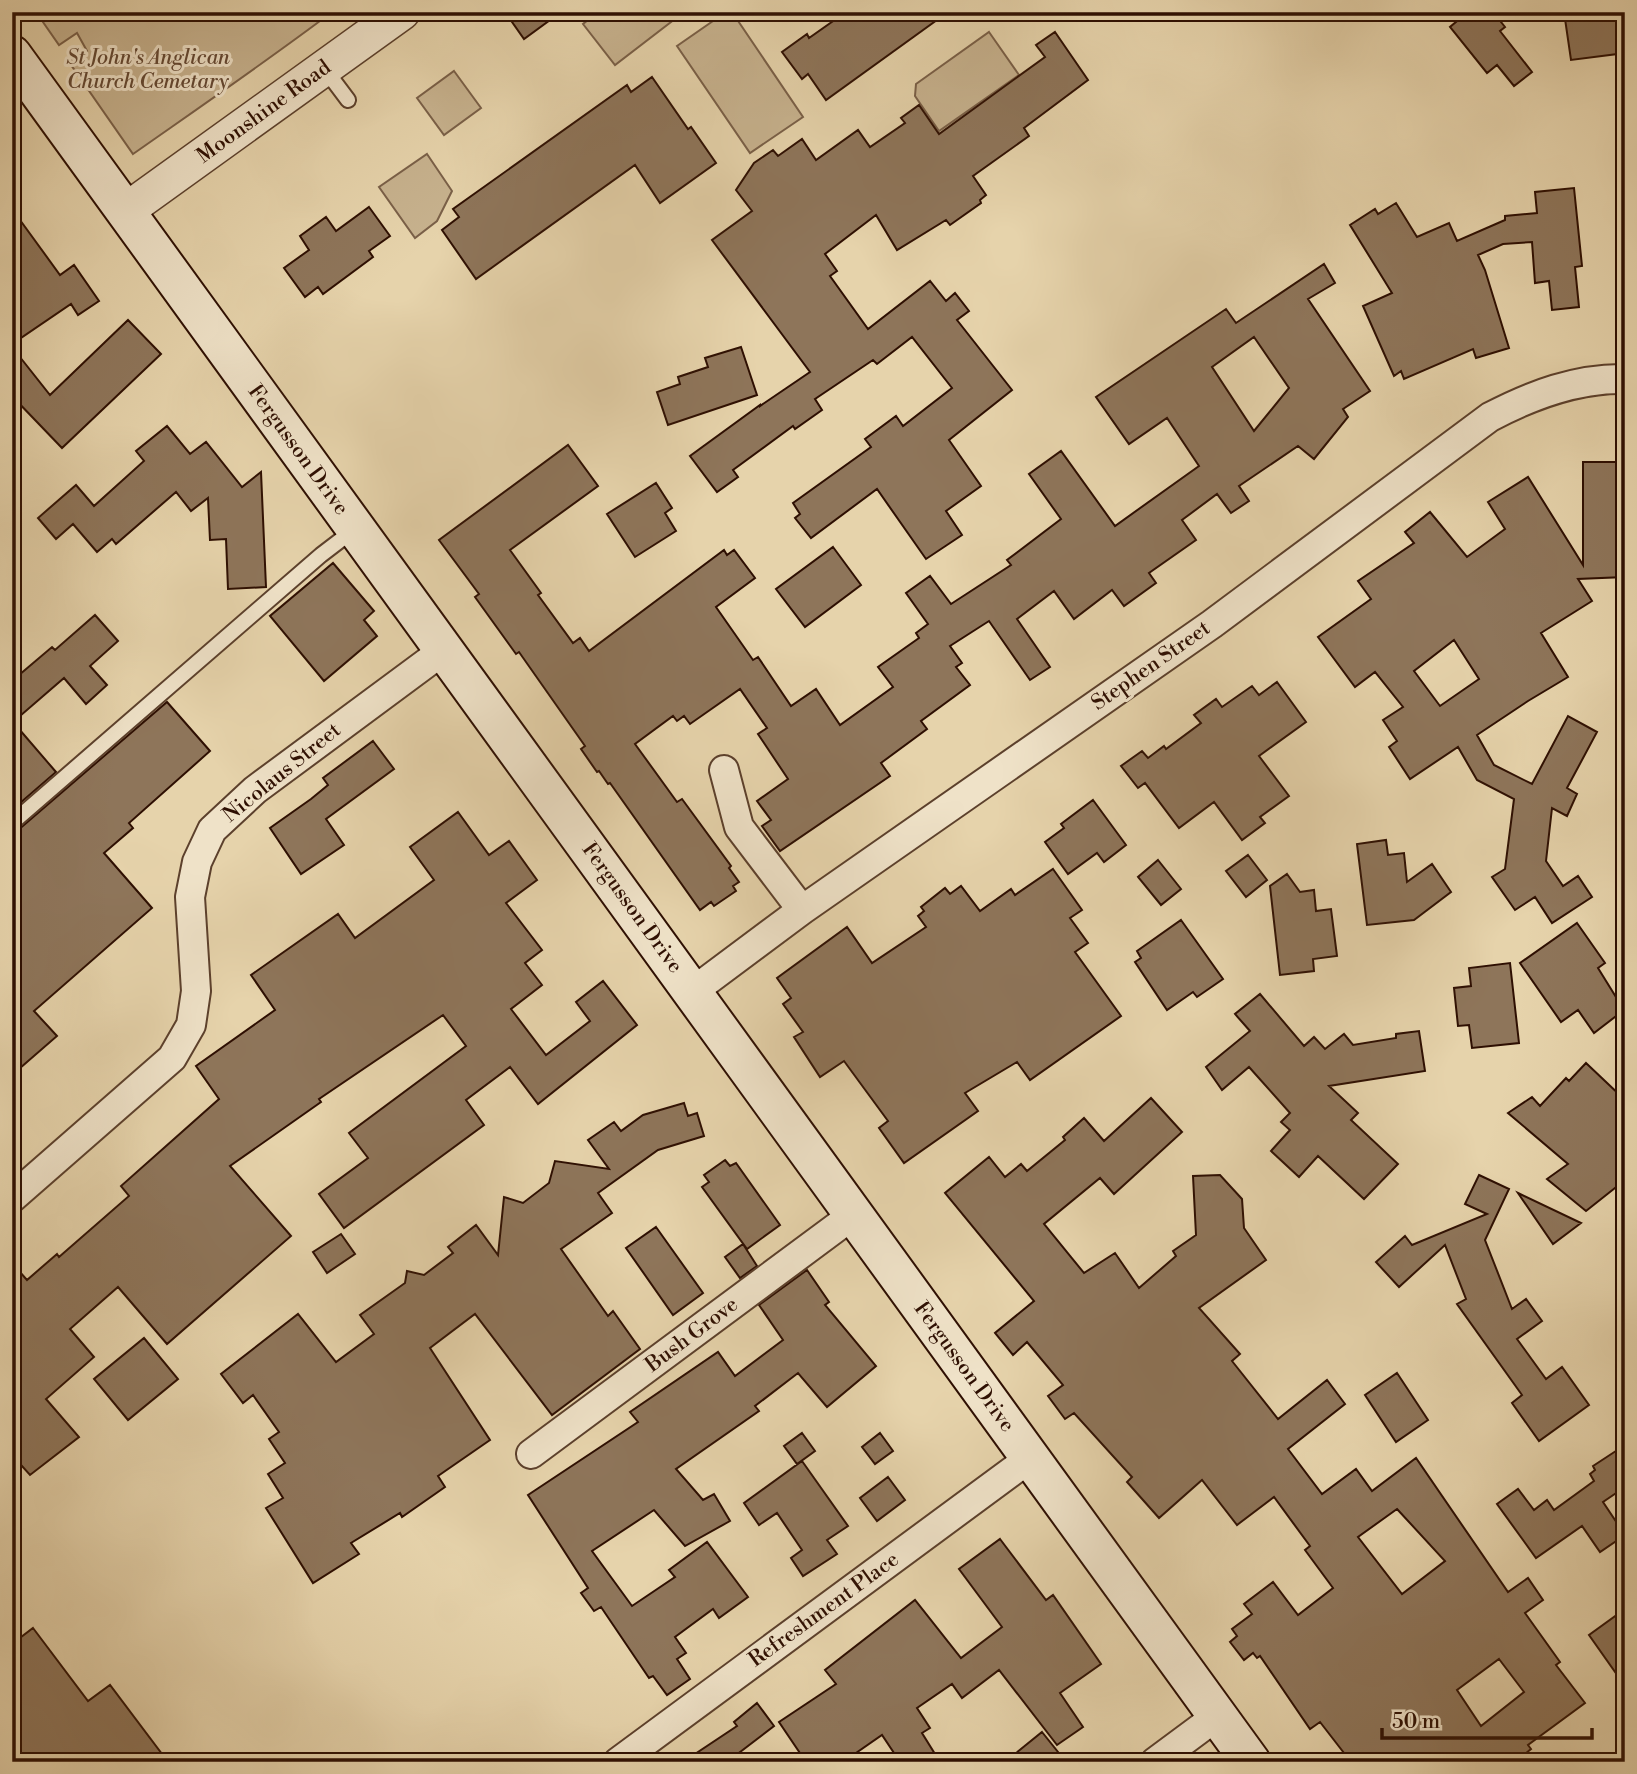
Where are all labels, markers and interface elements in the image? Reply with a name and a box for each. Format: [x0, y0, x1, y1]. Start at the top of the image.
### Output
park label: St John's Anglican Church Cemetary [66, 45, 230, 95]
street label: Moonshine Road [192, 55, 336, 169]
street label: Fergusson Drive [242, 380, 354, 520]
street label: Stephen Street [1087, 615, 1216, 717]
street label: Nicolaus Street [218, 717, 347, 829]
street label: Fergusson Drive [576, 838, 688, 978]
street label: Bush Grove [640, 1292, 743, 1379]
street label: Fergusson Drive [908, 1297, 1020, 1437]
street label: Refreshment Place [744, 1547, 904, 1673]
scale bar [1382, 1697, 1592, 1741]
text: 50 m [1392, 1709, 1440, 1735]

